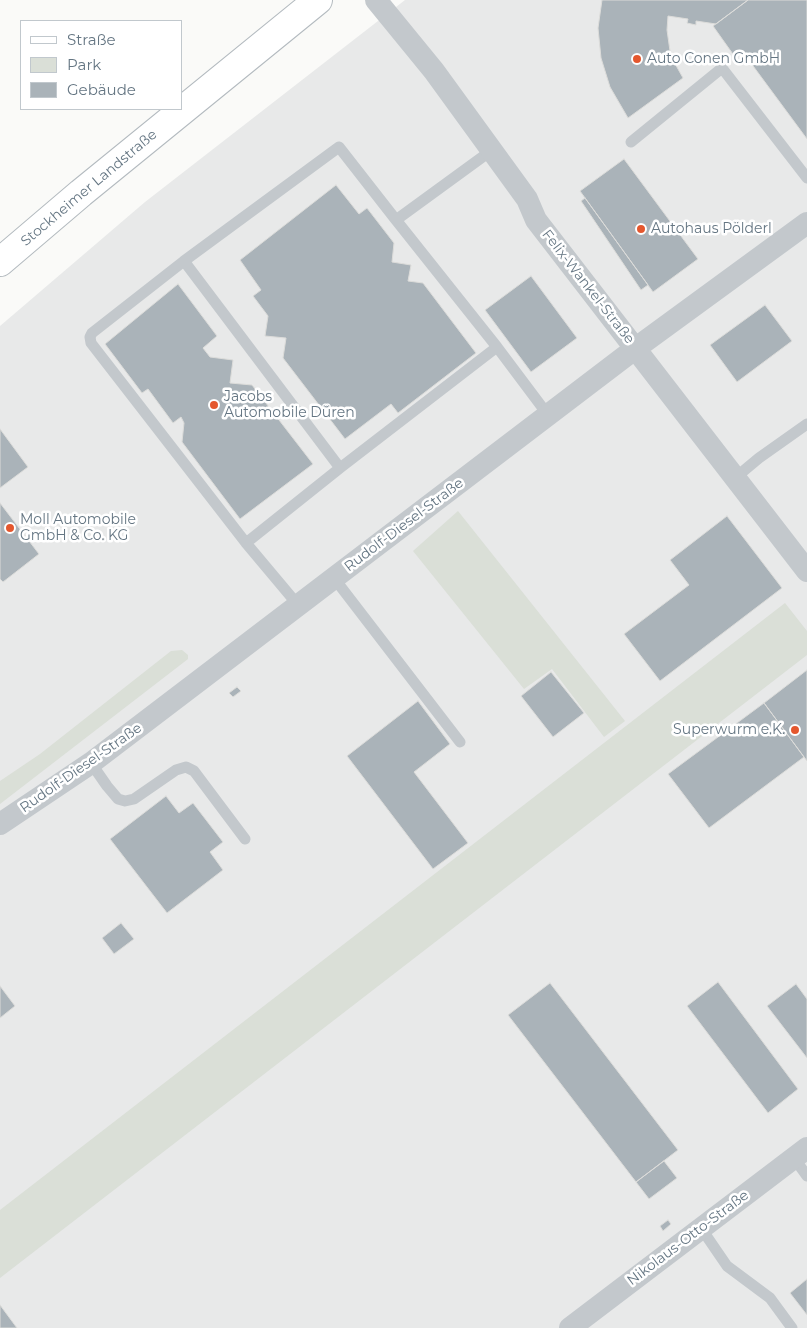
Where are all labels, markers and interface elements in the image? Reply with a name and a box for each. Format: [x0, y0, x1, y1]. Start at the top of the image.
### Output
legend [20, 20, 182, 110]
text: Straße [67, 30, 116, 49]
place label: Auto Conen GmbH [647, 51, 780, 67]
marker: Auto Conen GmbH [631, 53, 643, 65]
text: Park [67, 55, 101, 74]
text: Gebäude [67, 80, 136, 99]
street label: Stockheimer Landstraße [18, 126, 160, 250]
place label: Autohaus Pölderl [651, 221, 772, 237]
marker: Autohaus Pölderl [635, 223, 647, 235]
street label: Felix-Wankel-Straße [538, 227, 638, 347]
place label: Jacobs Automobile Düren [224, 389, 355, 422]
marker: Jacobs Automobile Düren [208, 399, 220, 411]
street label: Rudolf-Diesel-Straße [341, 475, 467, 575]
place label: Moll Automobile GmbH & Co. KG [20, 512, 136, 544]
marker: Moll Automobile GmbH & Co. KG [4, 522, 16, 534]
street label: Rudolf-Diesel-Straße [17, 720, 145, 816]
place label: Superwurm e.K. [673, 722, 785, 738]
marker: Superwurm e.K. [789, 724, 801, 736]
street label: Nikolaus-Otto-Straße [624, 1187, 752, 1289]

